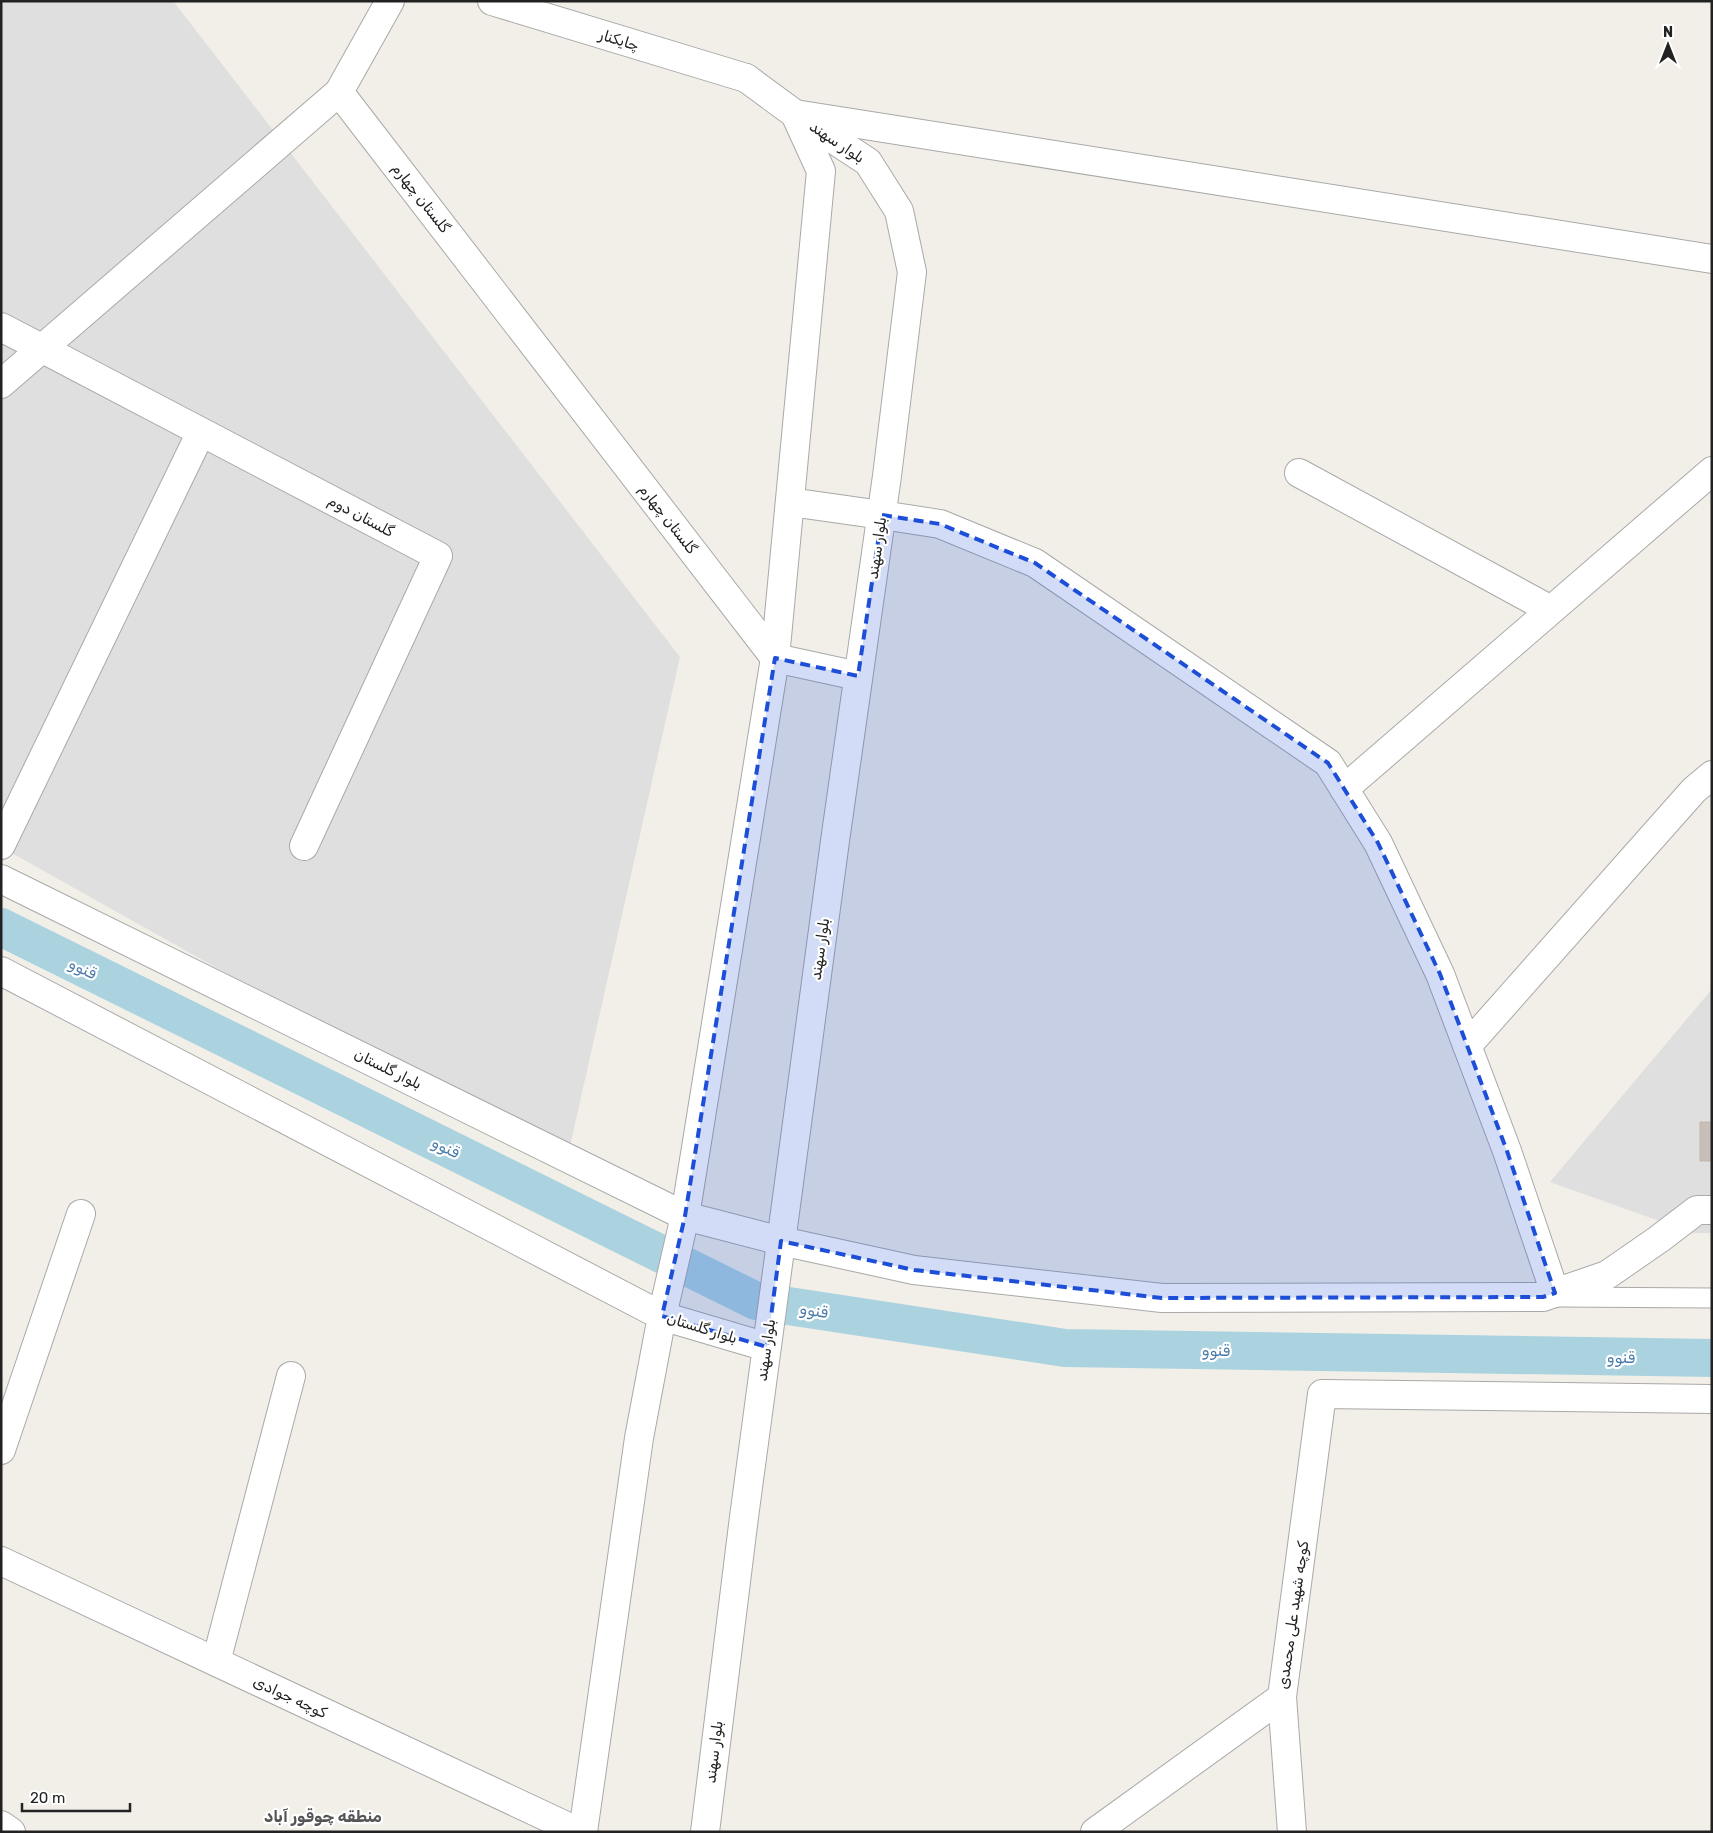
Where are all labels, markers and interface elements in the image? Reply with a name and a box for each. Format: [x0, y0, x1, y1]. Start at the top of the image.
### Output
north arrow [1643, 20, 1693, 70]
text: N [1663, 24, 1673, 41]
street label: چایکنار [596, 25, 641, 55]
street label: بلوار سهند [806, 117, 868, 167]
street label: گلستان چهارم [388, 160, 454, 237]
street label: گلستان چهارم [635, 481, 701, 558]
street label: گلستان دوم [325, 491, 397, 542]
street label: بلوار سهند [864, 516, 890, 580]
street label: بلوار سهند [807, 917, 833, 981]
water label: قنوو [65, 954, 100, 984]
street label: بلوار گلستان [351, 1045, 425, 1093]
water label: قنوو [428, 1133, 463, 1163]
water label: قنوو [798, 1299, 830, 1323]
street label: بلوار گلستان [665, 1309, 739, 1347]
street label: بلوار سهند [753, 1318, 779, 1382]
water label: قنوو [1202, 1341, 1231, 1361]
water label: قنوو [1607, 1348, 1636, 1368]
street label: کوچه شهید علی محمدی [1274, 1540, 1312, 1690]
street label: کوچه جوادی [250, 1672, 330, 1722]
street label: بلوار سهند [701, 1720, 727, 1784]
scale bar [22, 1780, 130, 1812]
text: 20 m [30, 1789, 65, 1807]
district label: منطقه چوقور آباد [264, 1807, 382, 1826]

